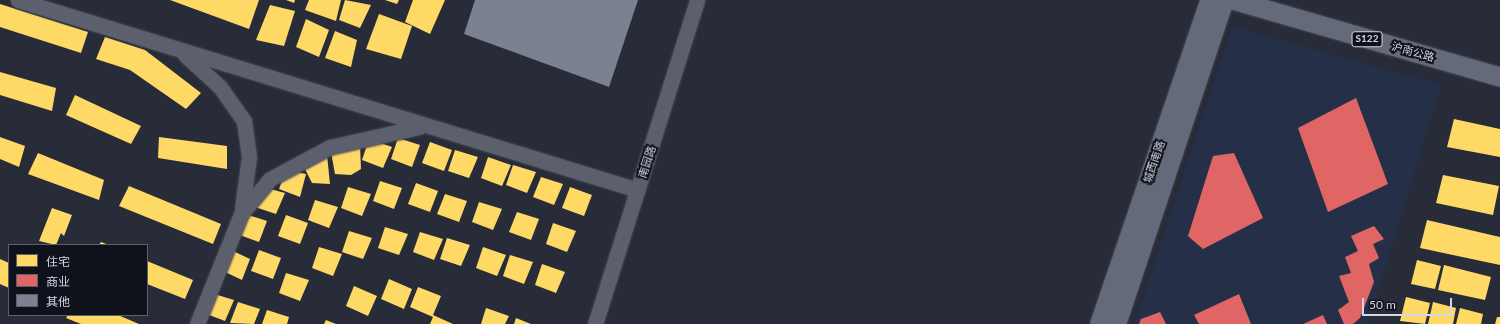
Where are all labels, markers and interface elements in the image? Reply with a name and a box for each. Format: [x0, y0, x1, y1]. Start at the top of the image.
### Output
road number: S122 [1351, 31, 1383, 47]
street label: 沪南公路 [1390, 40, 1436, 64]
street label: 城西南路 [1141, 139, 1167, 185]
street label: 南园路 [636, 144, 658, 180]
legend [8, 244, 148, 316]
text: 住宅 [46, 254, 70, 269]
text: 商业 [46, 274, 70, 289]
scale bar [1364, 290, 1454, 316]
text: 其他 [46, 294, 70, 309]
text: 50 m [1369, 297, 1396, 312]

